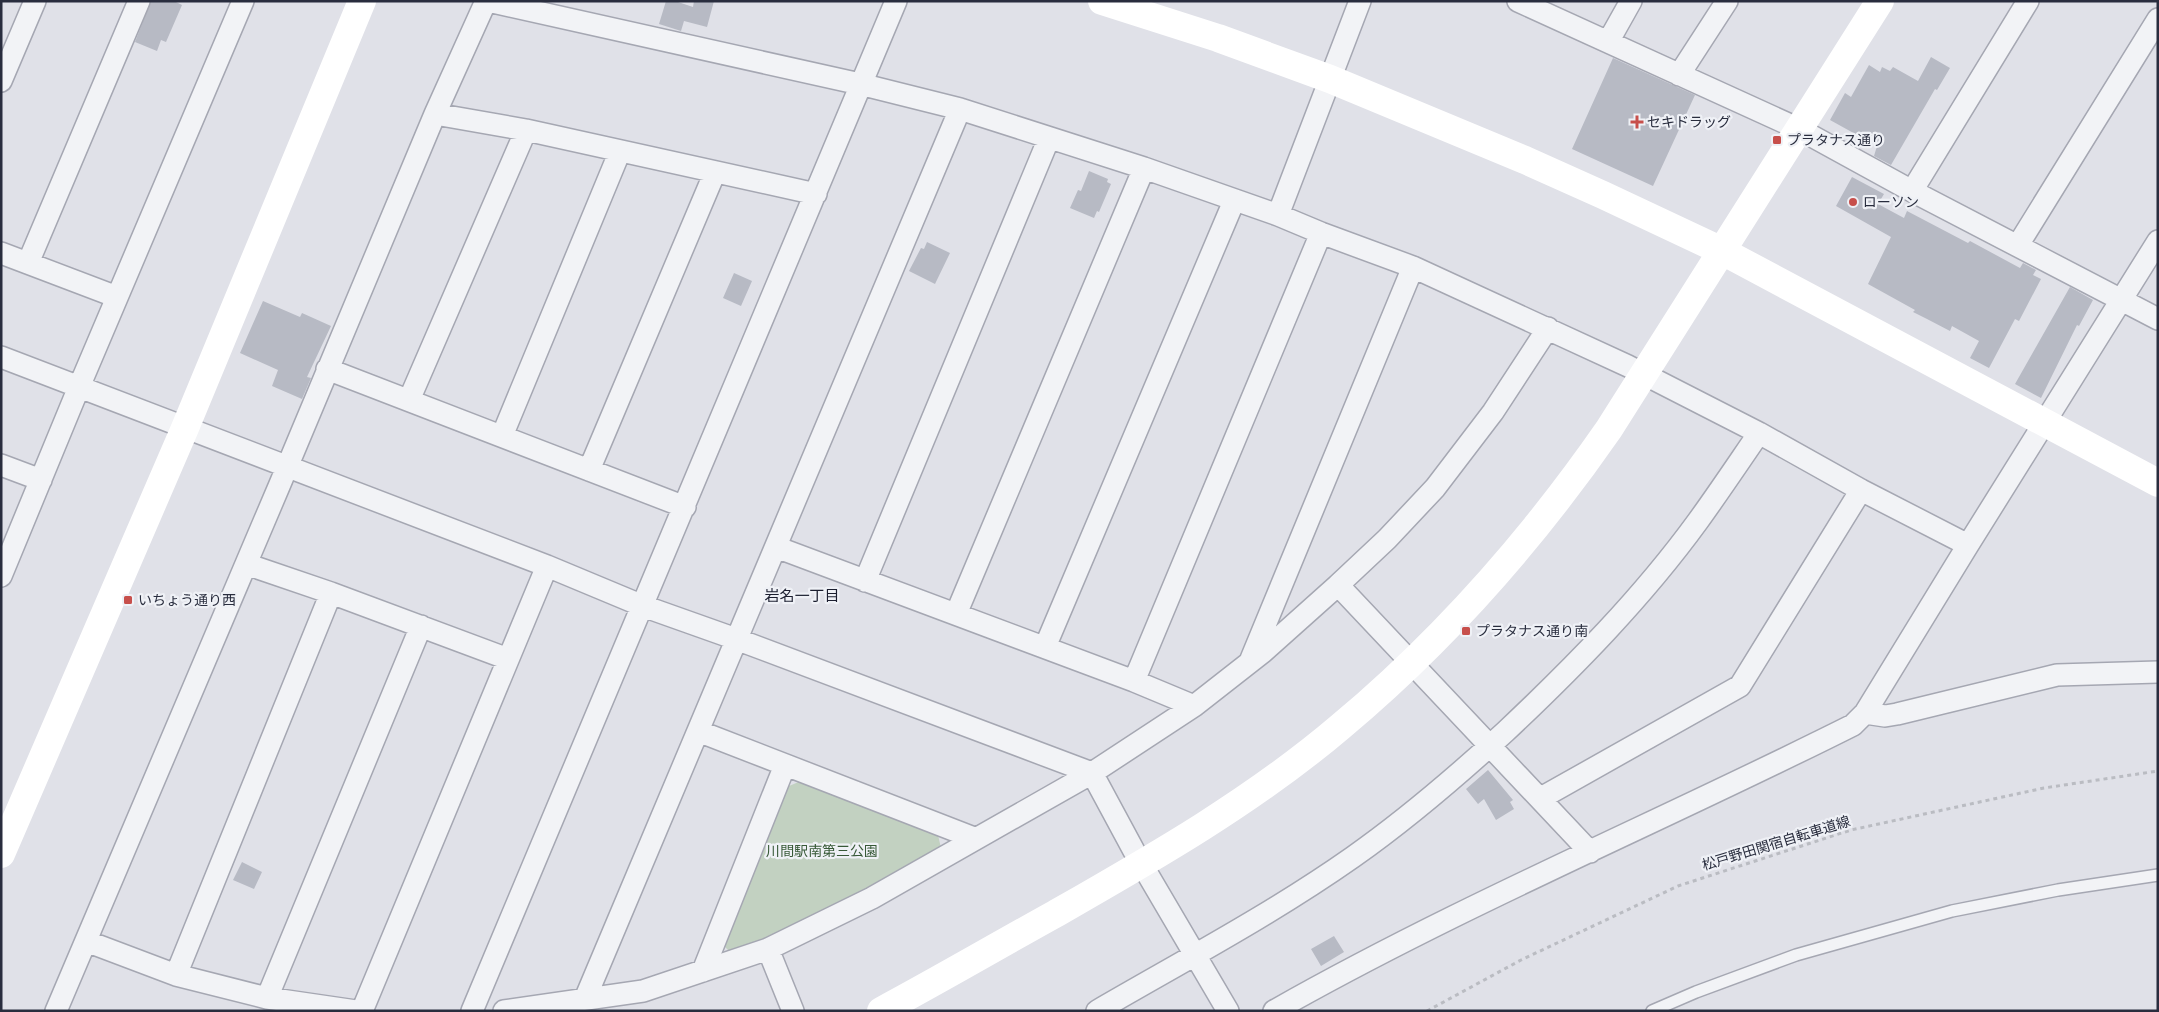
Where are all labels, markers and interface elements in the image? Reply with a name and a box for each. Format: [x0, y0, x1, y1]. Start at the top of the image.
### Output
place label: セキドラッグ [1647, 112, 1731, 132]
marker: セキドラッグ [1631, 116, 1643, 128]
place label: プラタナス通り [1787, 130, 1885, 150]
marker: プラタナス通り [1771, 134, 1783, 146]
place label: ローソン [1863, 192, 1919, 212]
marker: ローソン [1847, 196, 1859, 208]
district label: 岩名一丁目 [764, 585, 840, 607]
place label: いちょう通り西 [138, 590, 236, 610]
marker: いちょう通り西 [122, 594, 134, 606]
place label: プラタナス通り南 [1476, 621, 1588, 641]
marker: プラタナス通り南 [1460, 625, 1472, 637]
street label: 松戸野田関宿自転車道線 [1699, 811, 1853, 875]
park label: 川間駅南第三公園 [766, 841, 878, 861]

